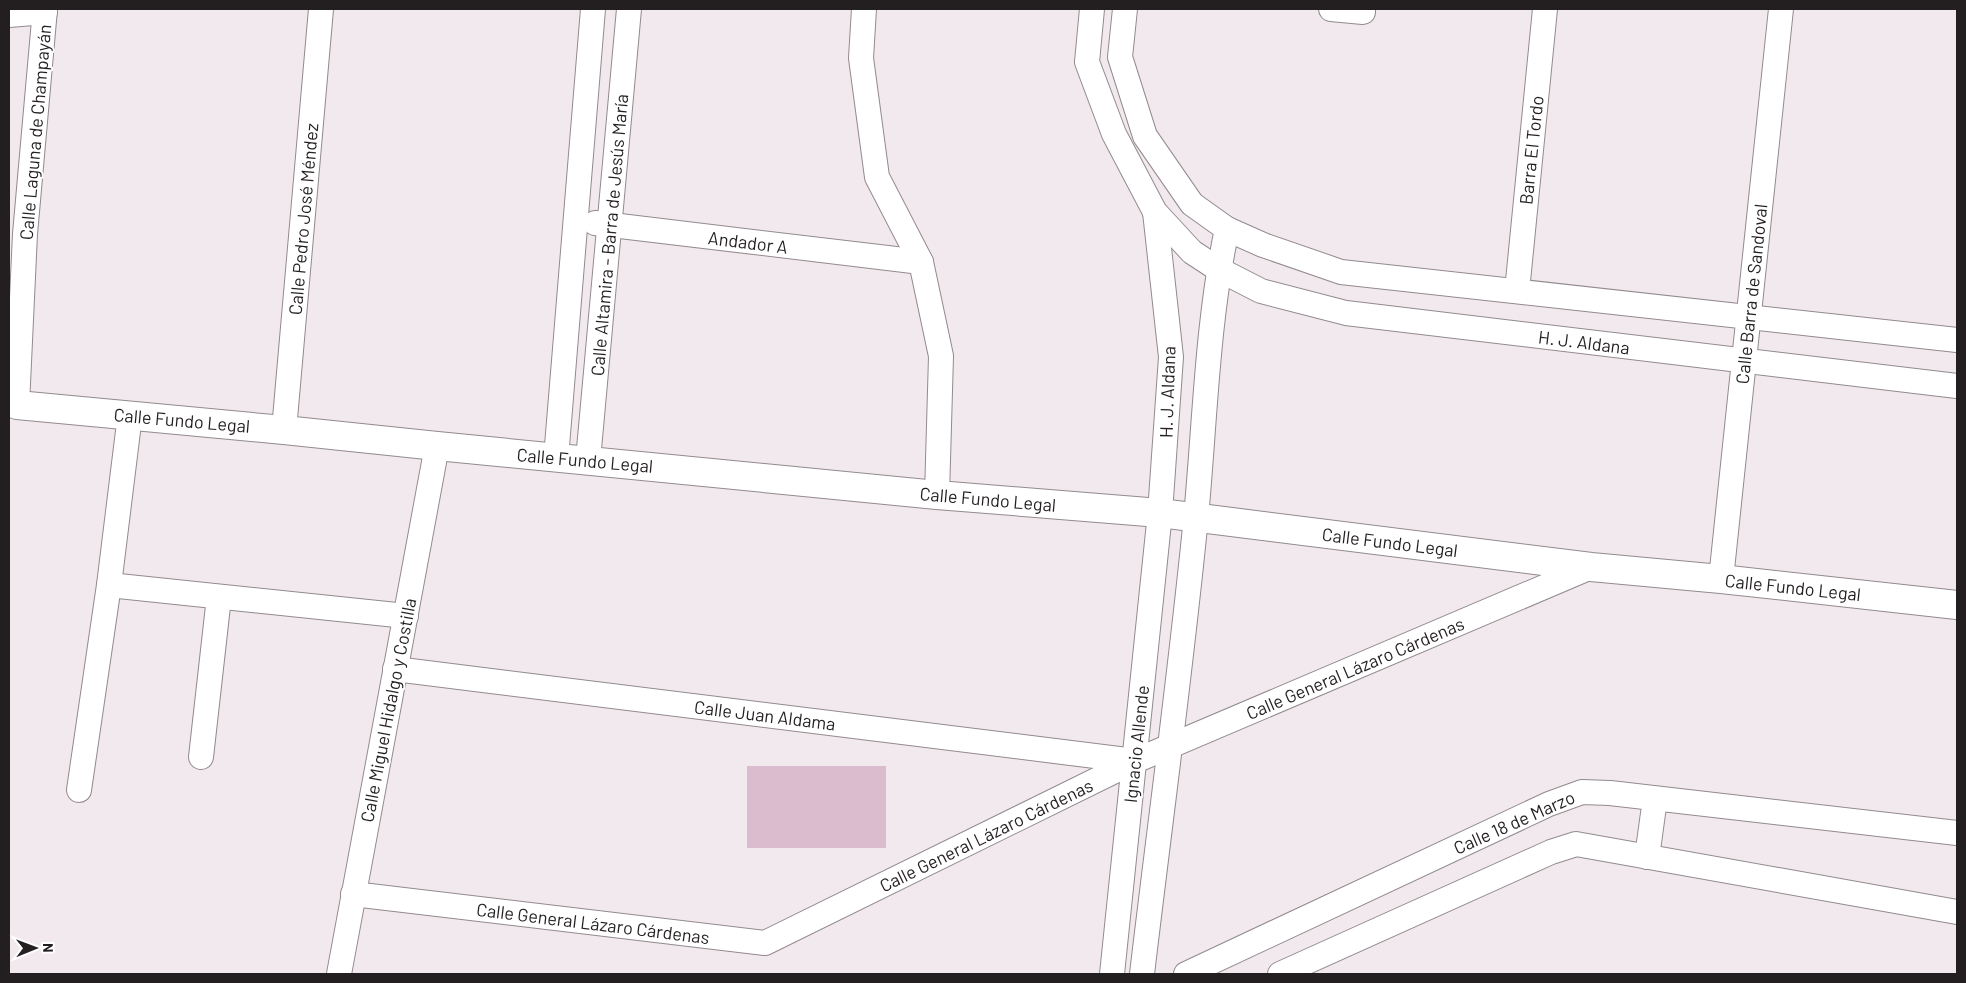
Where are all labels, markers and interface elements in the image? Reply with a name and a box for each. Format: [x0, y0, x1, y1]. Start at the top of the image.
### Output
street label: Calle Laguna de Champayán [15, 23, 55, 241]
street label: Calle Altamira - Barra de Jesús María [586, 93, 632, 377]
street label: Barra El Tordo [1514, 94, 1548, 206]
street label: Calle Pedro José Méndez [284, 122, 322, 316]
street label: Calle Barra de Sandoval [1731, 203, 1771, 385]
street label: Andador A [707, 226, 789, 258]
street label: H. J. Aldana [1537, 325, 1631, 359]
street label: H. J. Aldana [1154, 346, 1180, 438]
street label: Calle Fundo Legal [113, 403, 251, 437]
street label: Calle Fundo Legal [516, 443, 654, 477]
street label: Calle Fundo Legal [919, 482, 1057, 516]
street label: Calle Fundo Legal [1321, 523, 1459, 561]
street label: Calle Fundo Legal [1724, 569, 1862, 605]
street label: Calle Miguel Hidalgo y Costilla [355, 596, 421, 824]
street label: Calle General Lázaro Cárdenas [1243, 612, 1467, 724]
street label: Ignacio Allende [1119, 684, 1153, 804]
street label: Calle Juan Aldama [693, 695, 837, 735]
street label: Calle General Lázaro Cárdenas [876, 774, 1096, 896]
street label: Calle 18 de Marzo [1450, 785, 1578, 859]
street label: Calle General Lázaro Cárdenas [475, 898, 711, 948]
north arrow [10, 923, 60, 973]
text: N [40, 943, 57, 953]

